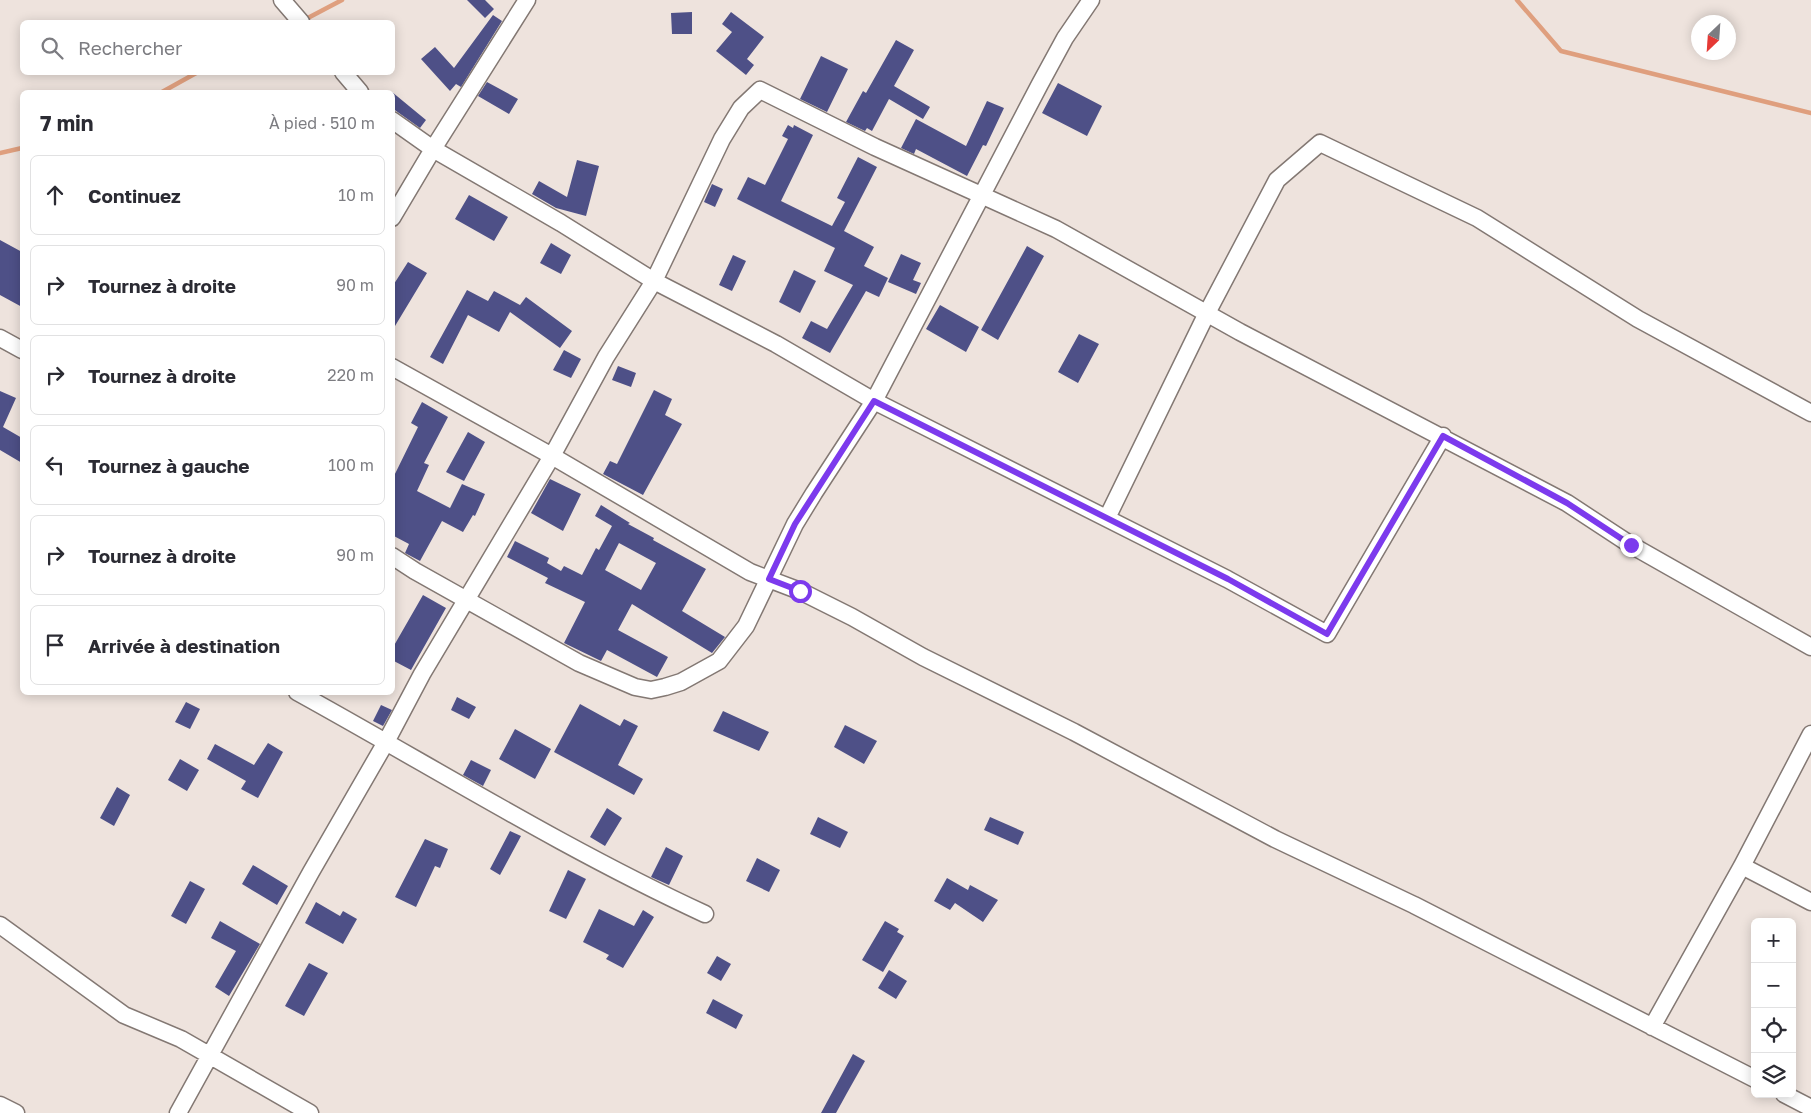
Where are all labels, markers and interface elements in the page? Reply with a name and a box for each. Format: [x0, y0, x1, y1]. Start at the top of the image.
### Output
north arrow [1691, 15, 1736, 60]
search box [20, 20, 395, 75]
icon: search [38, 34, 66, 62]
text: Rechercher [78, 36, 183, 59]
text: 7 min [40, 110, 94, 136]
text: À pied · 510 m [269, 113, 375, 133]
icon: ahead [41, 181, 69, 209]
text: Continuez [88, 184, 181, 207]
text: 10 m [338, 185, 374, 205]
icon: right [41, 271, 69, 299]
text: Tournez à droite [88, 274, 236, 297]
text: 90 m [336, 275, 374, 295]
icon: right [41, 361, 69, 389]
text: Tournez à droite [88, 364, 236, 387]
text: 220 m [327, 365, 374, 385]
icon: left [41, 451, 69, 479]
text: Tournez à gauche [88, 454, 249, 477]
text: 100 m [328, 455, 374, 475]
route end [1620, 534, 1643, 557]
icon: right [41, 541, 69, 569]
text: Tournez à droite [88, 544, 236, 567]
text: 90 m [336, 545, 374, 565]
route start [789, 580, 812, 603]
icon: arrive [41, 631, 69, 659]
text: Arrivée à destination [88, 634, 280, 657]
map controls [1751, 918, 1796, 1098]
button: + [1751, 918, 1796, 963]
button: − [1751, 963, 1796, 1008]
button: locate [1751, 1008, 1796, 1053]
button: layers [1751, 1053, 1796, 1098]

